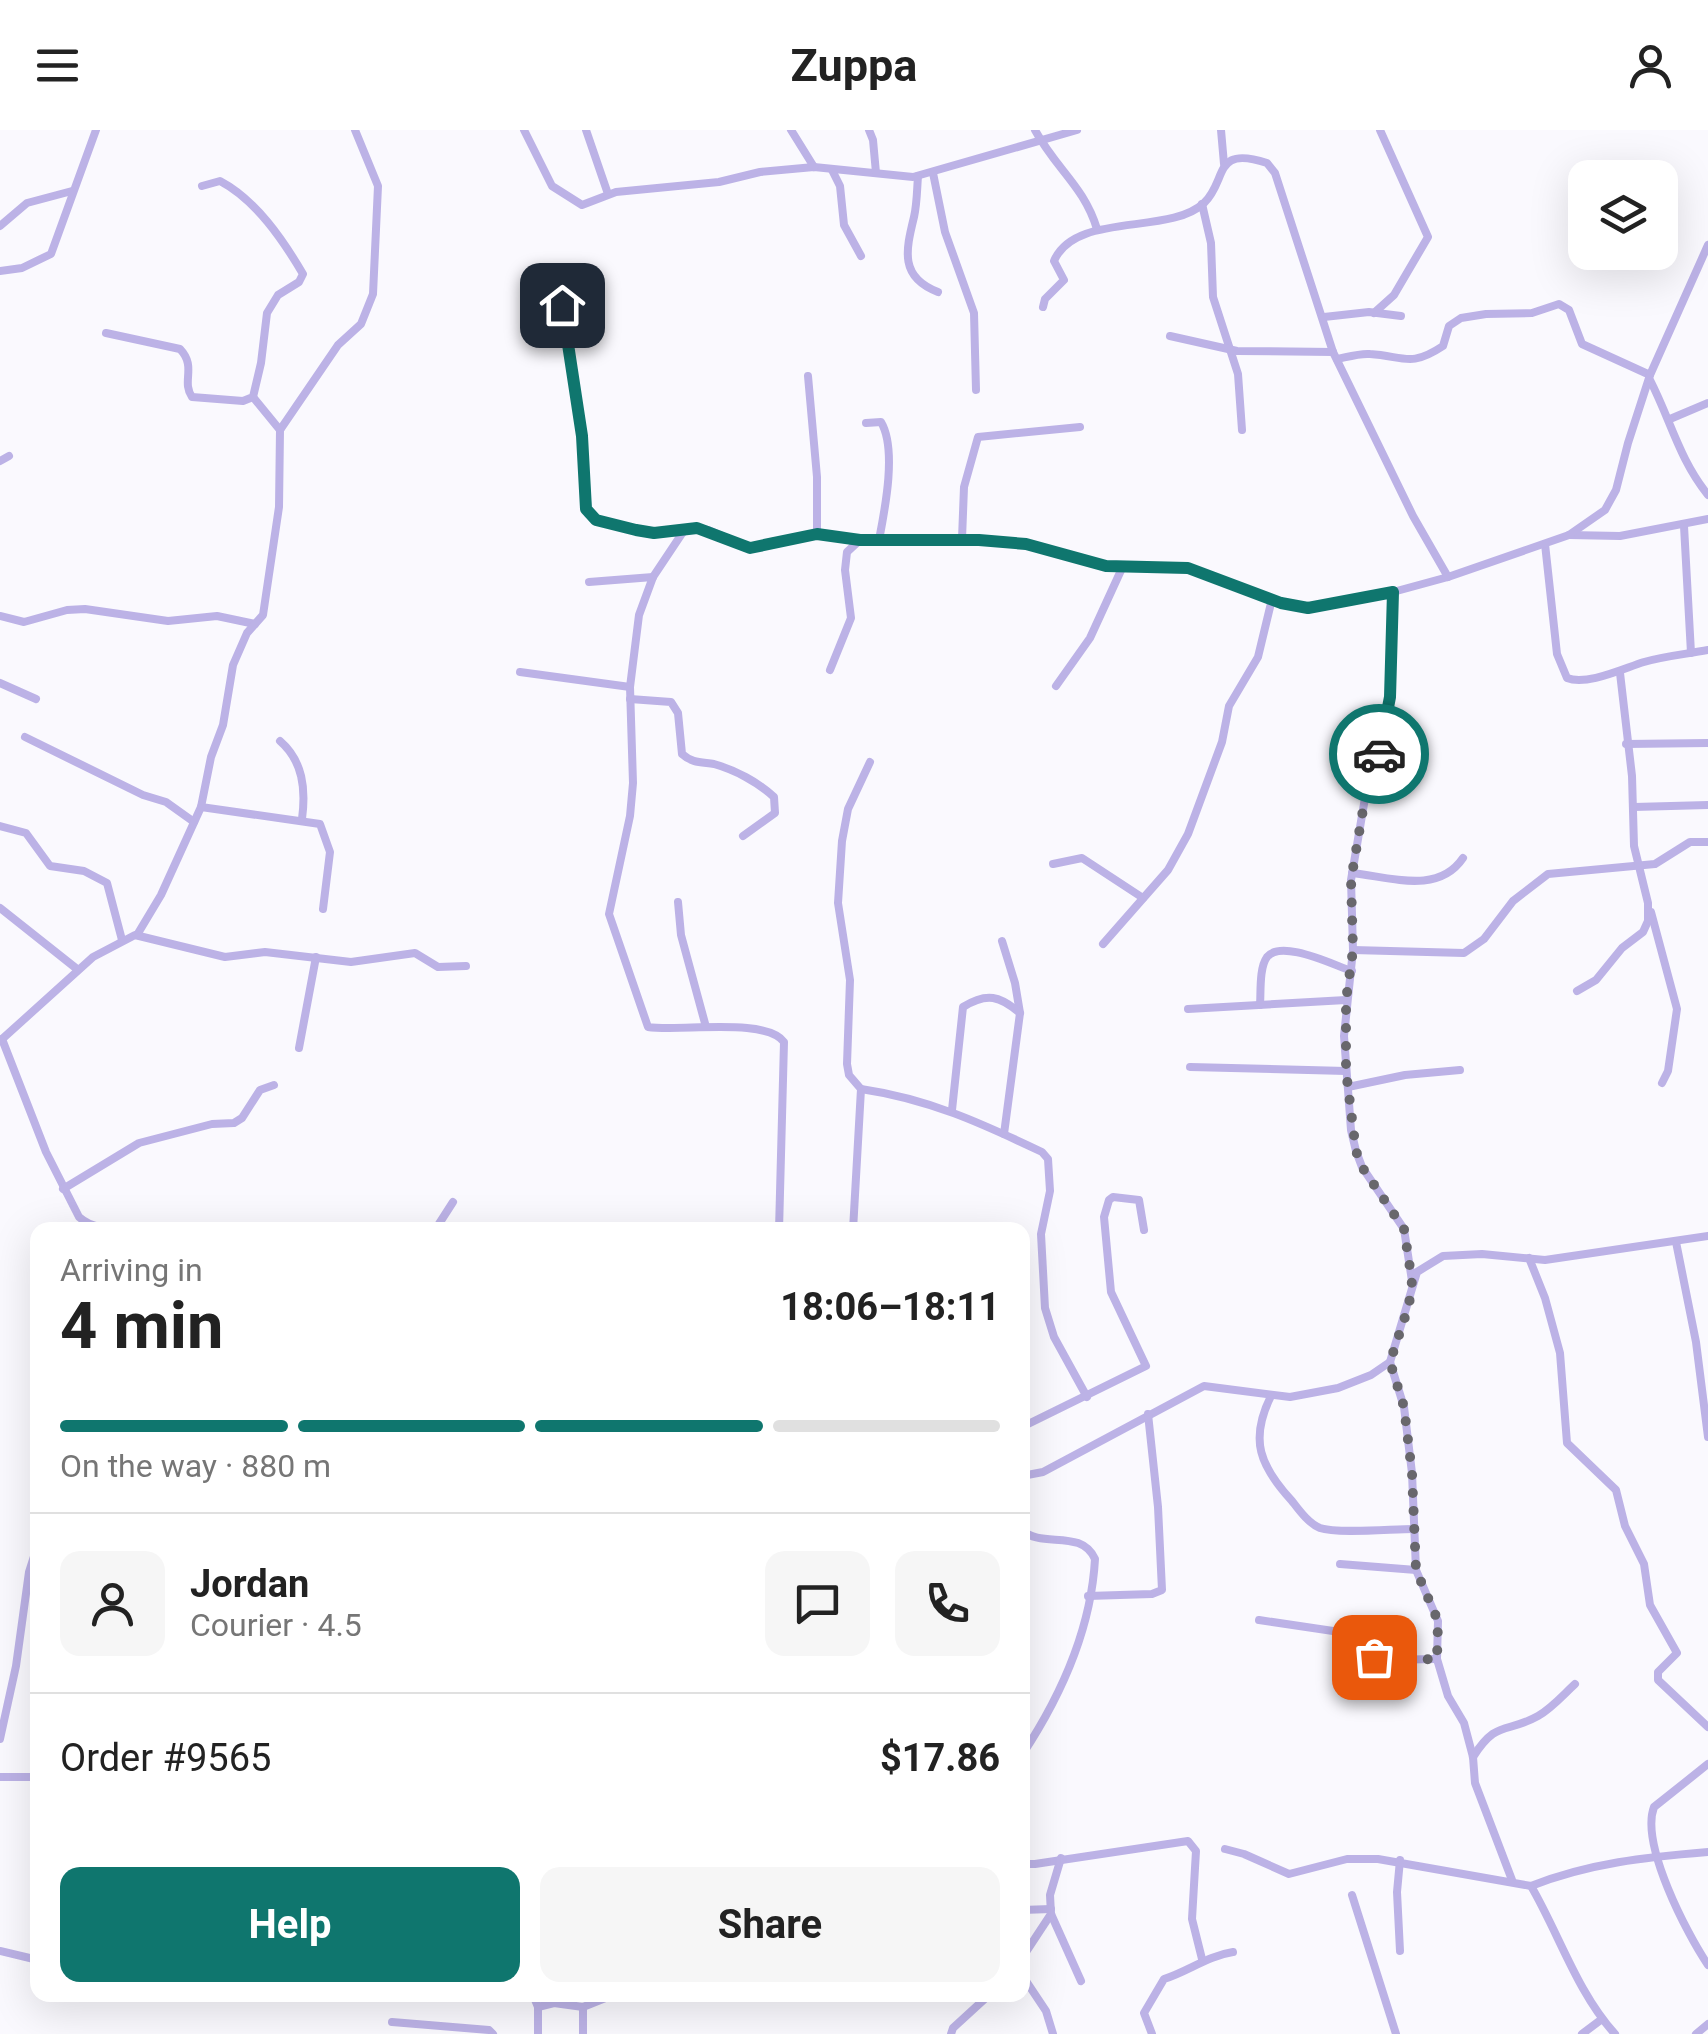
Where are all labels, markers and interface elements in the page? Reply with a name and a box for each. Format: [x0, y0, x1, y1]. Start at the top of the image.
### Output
icon: menu [30, 38, 85, 93]
icon: person [1623, 38, 1678, 93]
text: Zuppa [791, 39, 917, 92]
map controls [1568, 160, 1678, 270]
button: layers [1568, 160, 1678, 270]
pin [520, 263, 605, 348]
icon: home [535, 278, 590, 333]
courier [1329, 704, 1429, 804]
icon: car [1352, 727, 1407, 782]
text: Arriving in [60, 1251, 203, 1289]
text: 18:06–18:11 [780, 1285, 1000, 1329]
text: 4 min [60, 1288, 223, 1364]
text: On the way · 880 m [60, 1447, 331, 1485]
button: person [60, 1551, 165, 1656]
button: chat [765, 1551, 870, 1656]
button: phone [895, 1551, 1000, 1656]
text: Jordan [190, 1562, 309, 1606]
text: Courier · 4.5 [190, 1606, 362, 1644]
pin [1332, 1615, 1417, 1700]
icon: bag [1347, 1630, 1402, 1685]
text: Order #9565 [60, 1736, 271, 1780]
text: $17.86 [880, 1736, 1000, 1780]
button: Help [60, 1867, 520, 1982]
button: Share [540, 1867, 1000, 1982]

